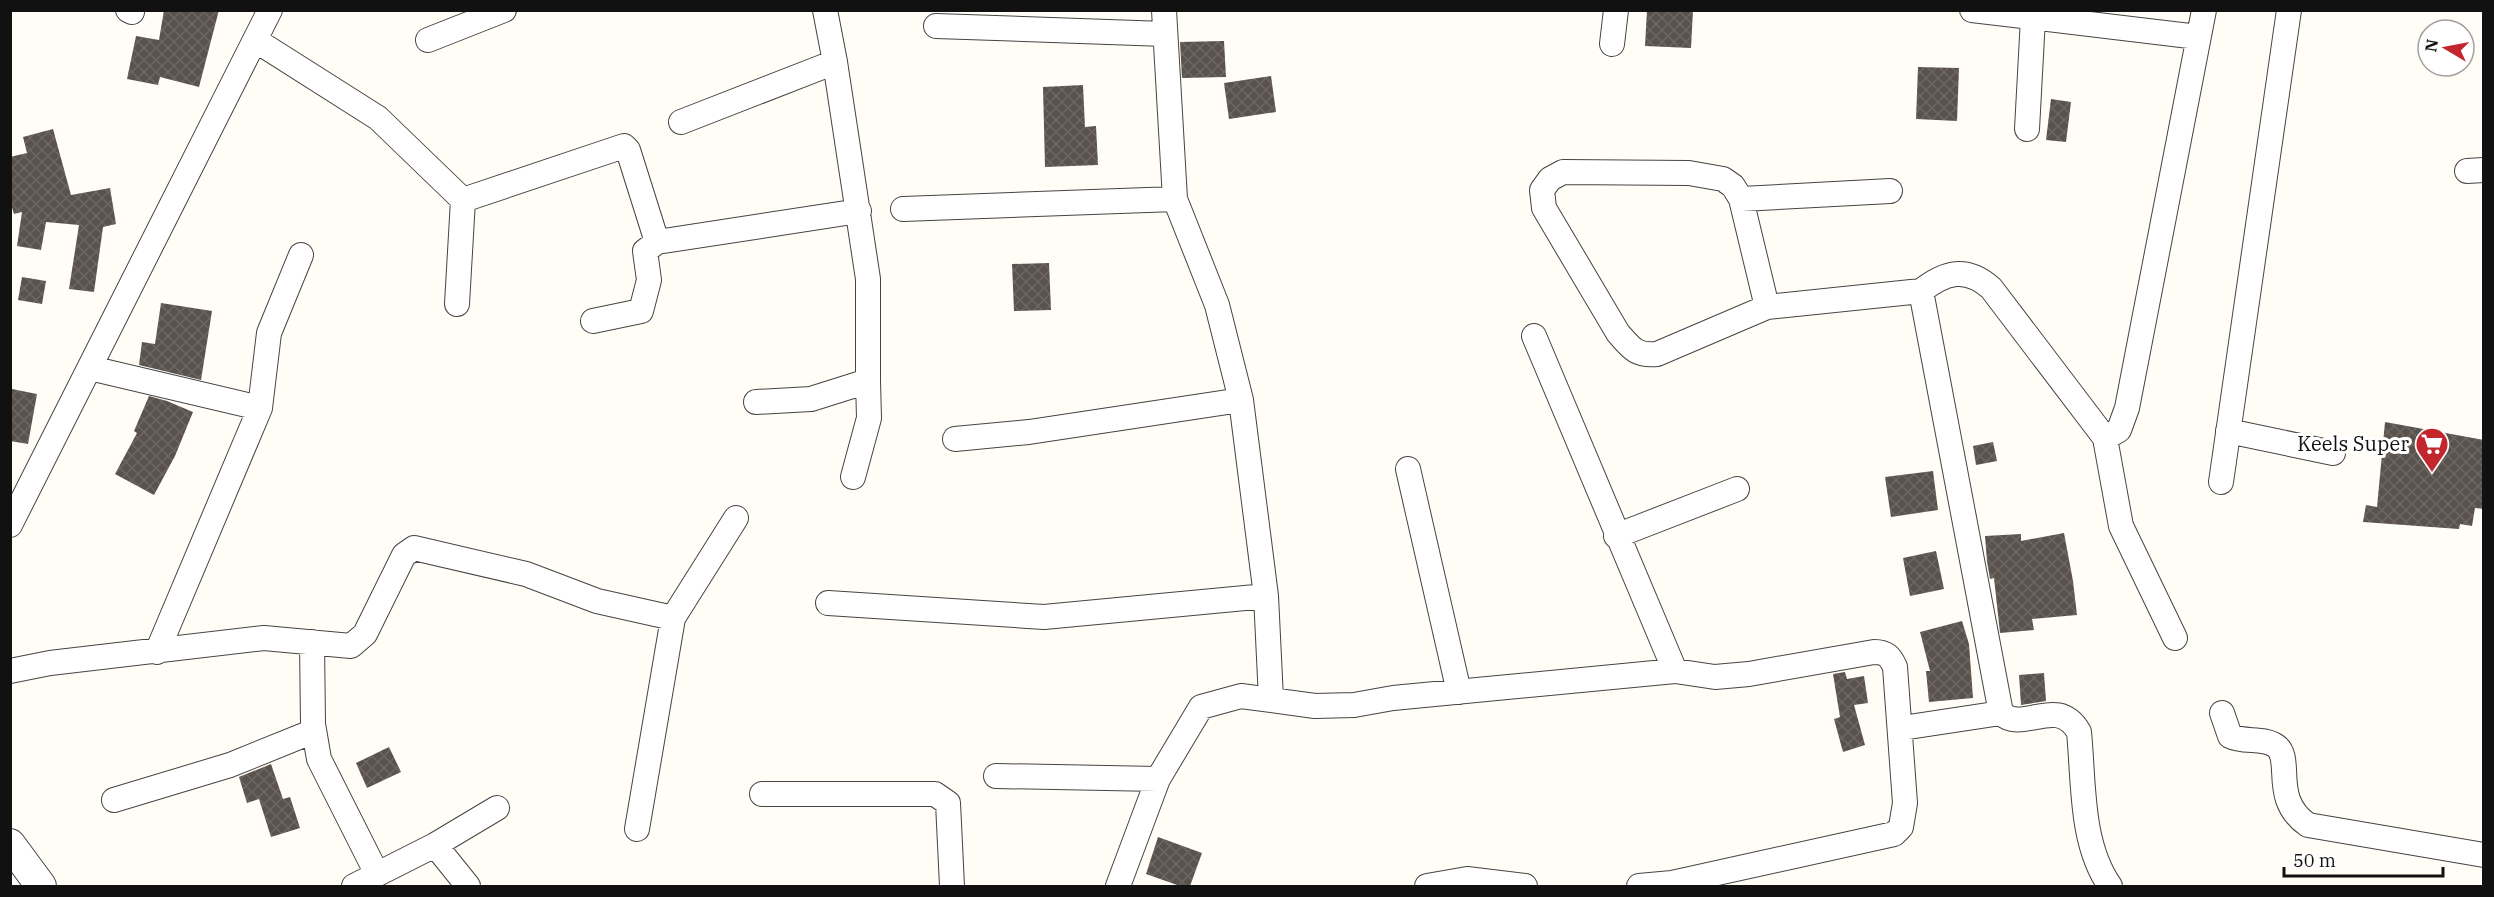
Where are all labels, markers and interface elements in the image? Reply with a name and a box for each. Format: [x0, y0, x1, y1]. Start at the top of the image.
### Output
north arrow [2416, 18, 2476, 78]
text: N [2420, 37, 2442, 53]
supermarket icon: Keels Super [2414, 426, 2450, 473]
place label: Keels Super [2297, 430, 2409, 457]
scale bar [2284, 840, 2443, 878]
text: 50 m [2293, 849, 2336, 872]

